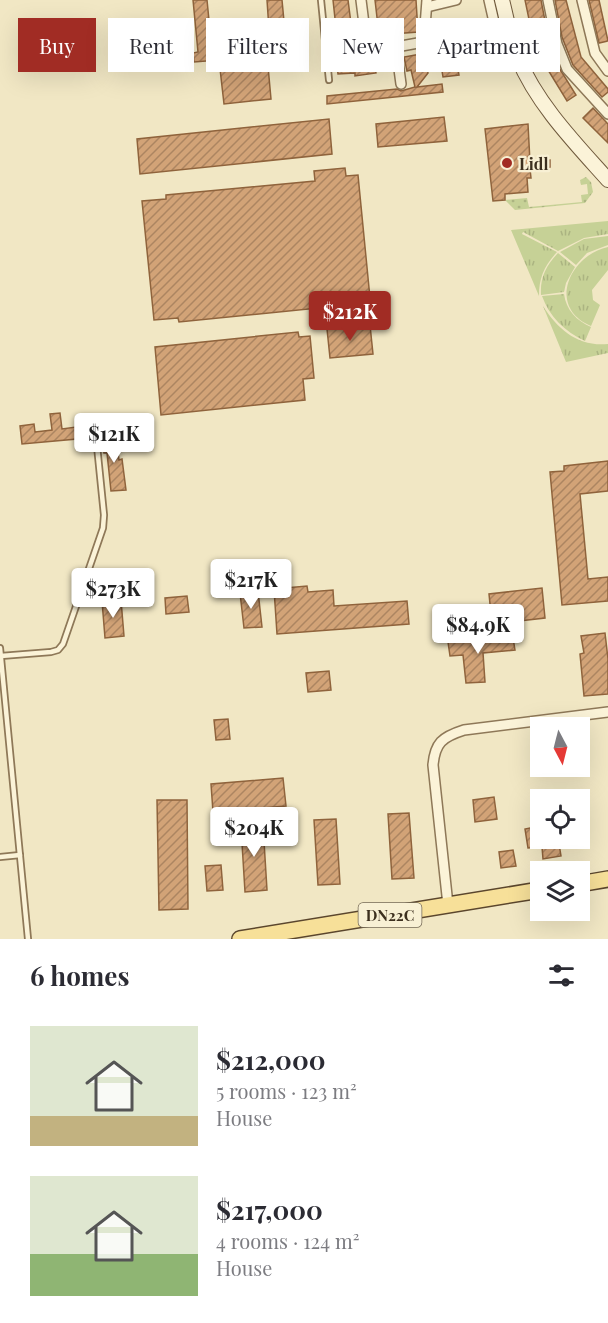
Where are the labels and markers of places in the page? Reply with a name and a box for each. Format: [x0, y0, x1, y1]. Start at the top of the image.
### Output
place label: Lidl [519, 153, 548, 174]
marker: Lidl [500, 156, 514, 170]
pin: $212K [308, 291, 392, 342]
pin: $121K [72, 413, 156, 464]
pin: $217K [209, 559, 293, 610]
pin: $273K [71, 568, 155, 619]
pin: $84.9K [429, 604, 527, 655]
pin: $204K [212, 807, 296, 858]

